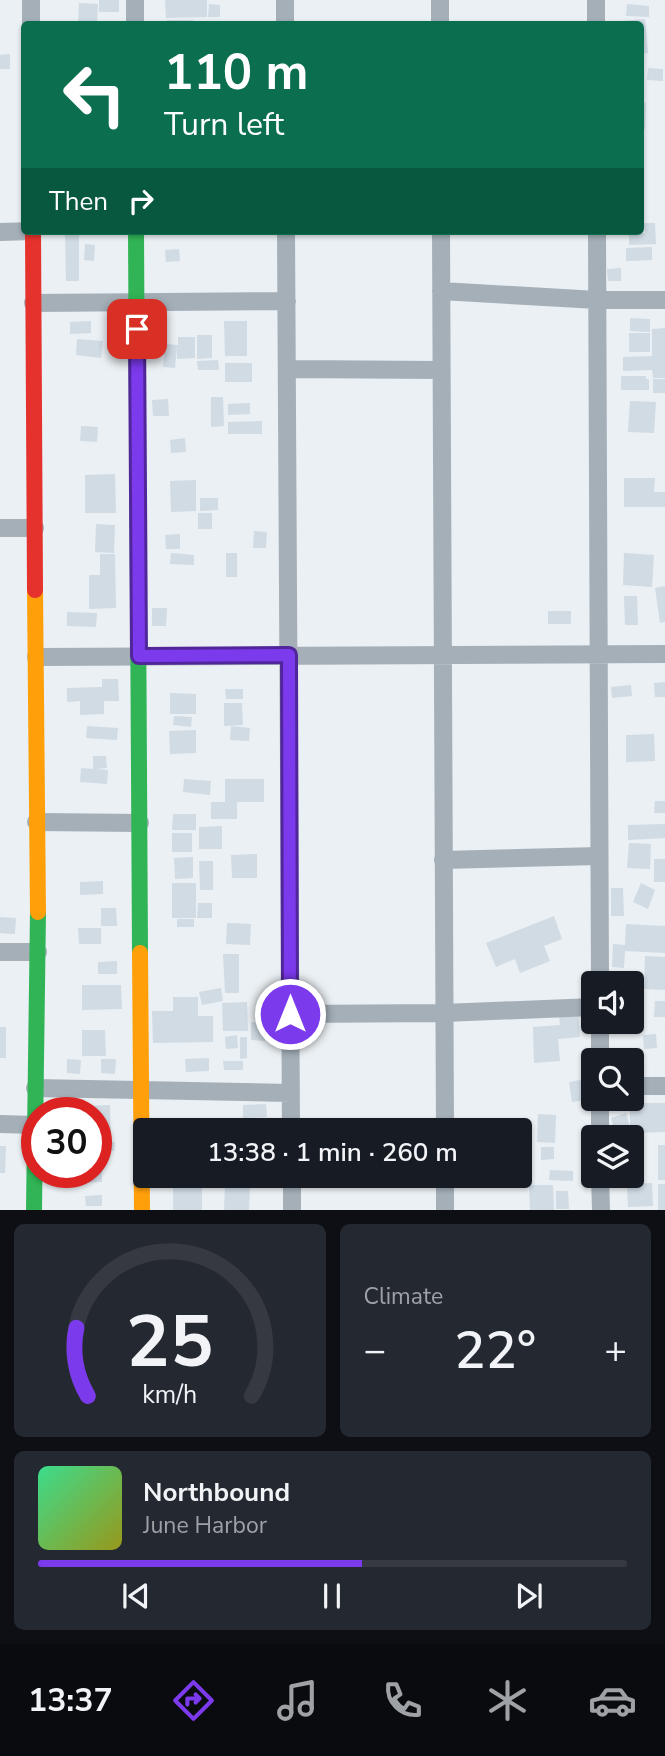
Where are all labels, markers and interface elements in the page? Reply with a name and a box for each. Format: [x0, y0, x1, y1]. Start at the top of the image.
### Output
text: 110 m [164, 39, 308, 106]
icon: left [49, 49, 140, 140]
text: Turn left [164, 103, 284, 146]
icon: right [122, 182, 160, 220]
text: Then [49, 184, 108, 219]
pin [107, 299, 167, 359]
icon: arrive [118, 310, 156, 348]
map controls [581, 971, 644, 1188]
button: sound [581, 971, 644, 1034]
position arrow [253, 977, 327, 1051]
button: search [581, 1048, 644, 1111]
speed limit sign: 30 [21, 1097, 112, 1188]
button: layers [581, 1125, 644, 1188]
text: 13:38 · 1 min · 260 m [207, 1135, 458, 1170]
text: Climate [364, 1281, 443, 1312]
text: 25 [126, 1293, 213, 1393]
text: 22° [454, 1315, 536, 1386]
text: − [364, 1325, 386, 1376]
text: + [604, 1325, 627, 1376]
text: km/h [142, 1378, 197, 1412]
text: Northbound [143, 1475, 290, 1510]
text: June Harbor [143, 1510, 267, 1541]
icon: previous [117, 1577, 155, 1615]
icon: pause [313, 1577, 351, 1615]
icon: next [510, 1577, 548, 1615]
icon: directions [169, 1676, 218, 1725]
icon: music [273, 1676, 322, 1725]
icon: phone [378, 1676, 427, 1725]
icon: climate [483, 1676, 532, 1725]
icon: car [588, 1676, 637, 1725]
text: 13:37 [28, 1679, 113, 1722]

